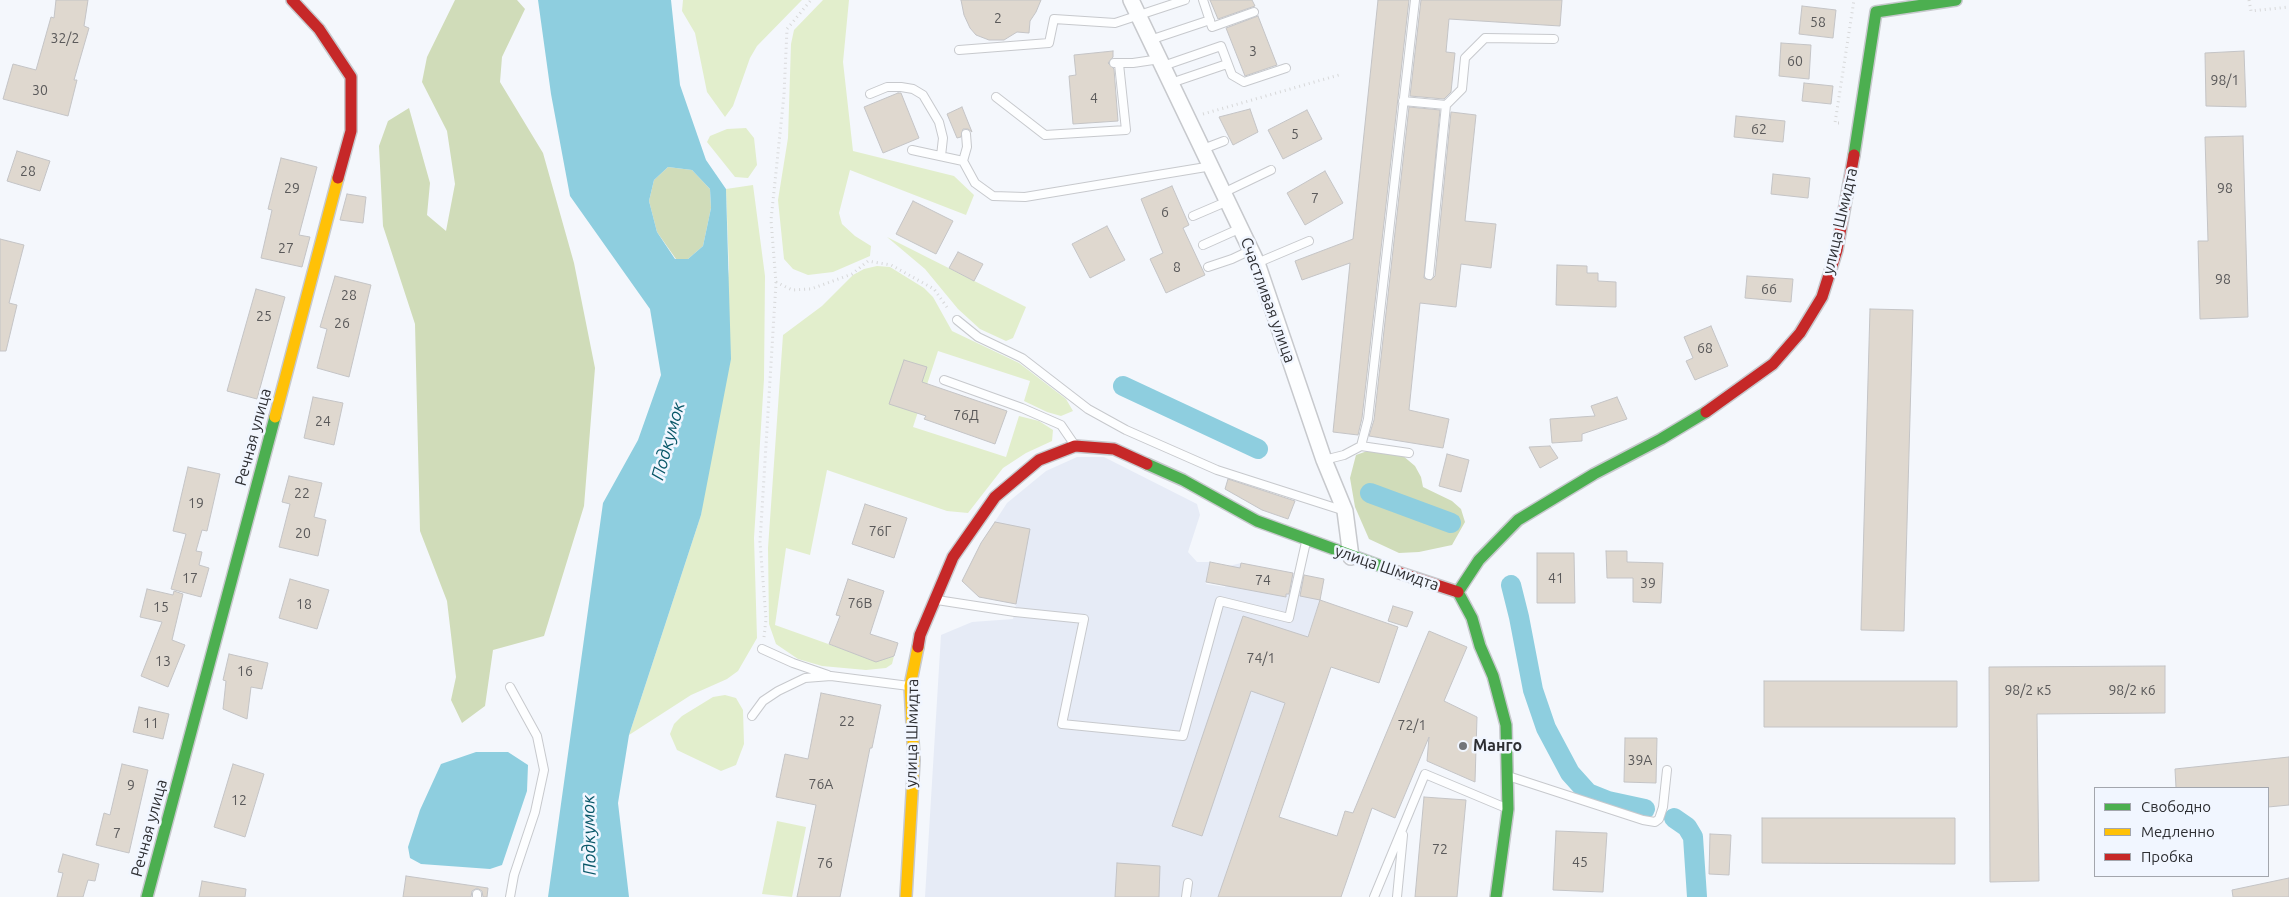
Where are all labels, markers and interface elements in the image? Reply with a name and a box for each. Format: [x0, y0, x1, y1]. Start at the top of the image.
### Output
house number: 2 [994, 10, 1002, 26]
house number: 58 [1810, 14, 1826, 30]
house number: 32/2 [51, 30, 79, 46]
house number: 3 [1249, 43, 1257, 59]
house number: 60 [1787, 53, 1803, 69]
house number: 98/1 [2211, 72, 2239, 88]
house number: 30 [32, 82, 48, 98]
house number: 4 [1090, 90, 1098, 106]
house number: 62 [1751, 121, 1767, 137]
house number: 5 [1291, 126, 1299, 142]
house number: 28 [20, 163, 36, 179]
street label: улица Шмидта [1818, 166, 1862, 276]
house number: 29 [284, 180, 300, 196]
house number: 98 [2217, 180, 2233, 196]
house number: 7 [1311, 190, 1319, 206]
house number: 6 [1161, 204, 1169, 220]
street label: Счастливая улица [1236, 235, 1300, 365]
house number: 27 [278, 240, 294, 256]
house number: 8 [1173, 259, 1181, 275]
house number: 98 [2215, 271, 2231, 287]
house number: 66 [1761, 281, 1777, 297]
house number: 28 [341, 287, 357, 303]
house number: 25 [256, 308, 272, 324]
house number: 26 [334, 315, 350, 331]
house number: 68 [1697, 340, 1713, 356]
street label: Речная улица [231, 386, 275, 488]
water label: Подкумок [647, 399, 689, 483]
house number: 76Д [953, 407, 979, 423]
house number: 24 [315, 413, 331, 429]
house number: 22 [294, 485, 310, 501]
house number: 19 [188, 495, 204, 511]
house number: 76Г [869, 523, 891, 539]
house number: 20 [295, 525, 311, 541]
street label: улица Шмидта [1332, 541, 1442, 595]
house number: 17 [182, 570, 198, 586]
house number: 41 [1548, 570, 1564, 586]
house number: 74 [1255, 572, 1271, 588]
house number: 39 [1640, 575, 1656, 591]
house number: 76В [848, 595, 872, 611]
house number: 18 [296, 596, 312, 612]
house number: 15 [153, 599, 169, 615]
house number: 74/1 [1247, 650, 1275, 666]
house number: 13 [155, 653, 171, 669]
house number: 16 [237, 663, 253, 679]
street label: улица Шмидта [901, 678, 923, 788]
house number: 98/2 к5 [2004, 682, 2052, 698]
house number: 98/2 к6 [2108, 682, 2156, 698]
house number: 22 [839, 713, 855, 729]
house number: 11 [143, 715, 159, 731]
house number: 72/1 [1398, 717, 1426, 733]
place label: Манго [1473, 736, 1522, 756]
marker: Манго [1457, 740, 1469, 752]
house number: 39А [1628, 752, 1652, 768]
house number: 76А [809, 776, 833, 792]
house number: 9 [127, 777, 135, 793]
street label: Речная улица [127, 777, 171, 879]
legend [2094, 787, 2269, 877]
house number: 12 [231, 792, 247, 808]
water label: Подкумок [577, 795, 601, 875]
text: Свободно [2141, 798, 2211, 815]
text: Медленно [2141, 823, 2215, 840]
house number: 7 [113, 825, 121, 841]
house number: 72 [1432, 841, 1448, 857]
text: Пробка [2141, 848, 2193, 865]
house number: 45 [1572, 854, 1588, 870]
house number: 76 [817, 855, 833, 871]

